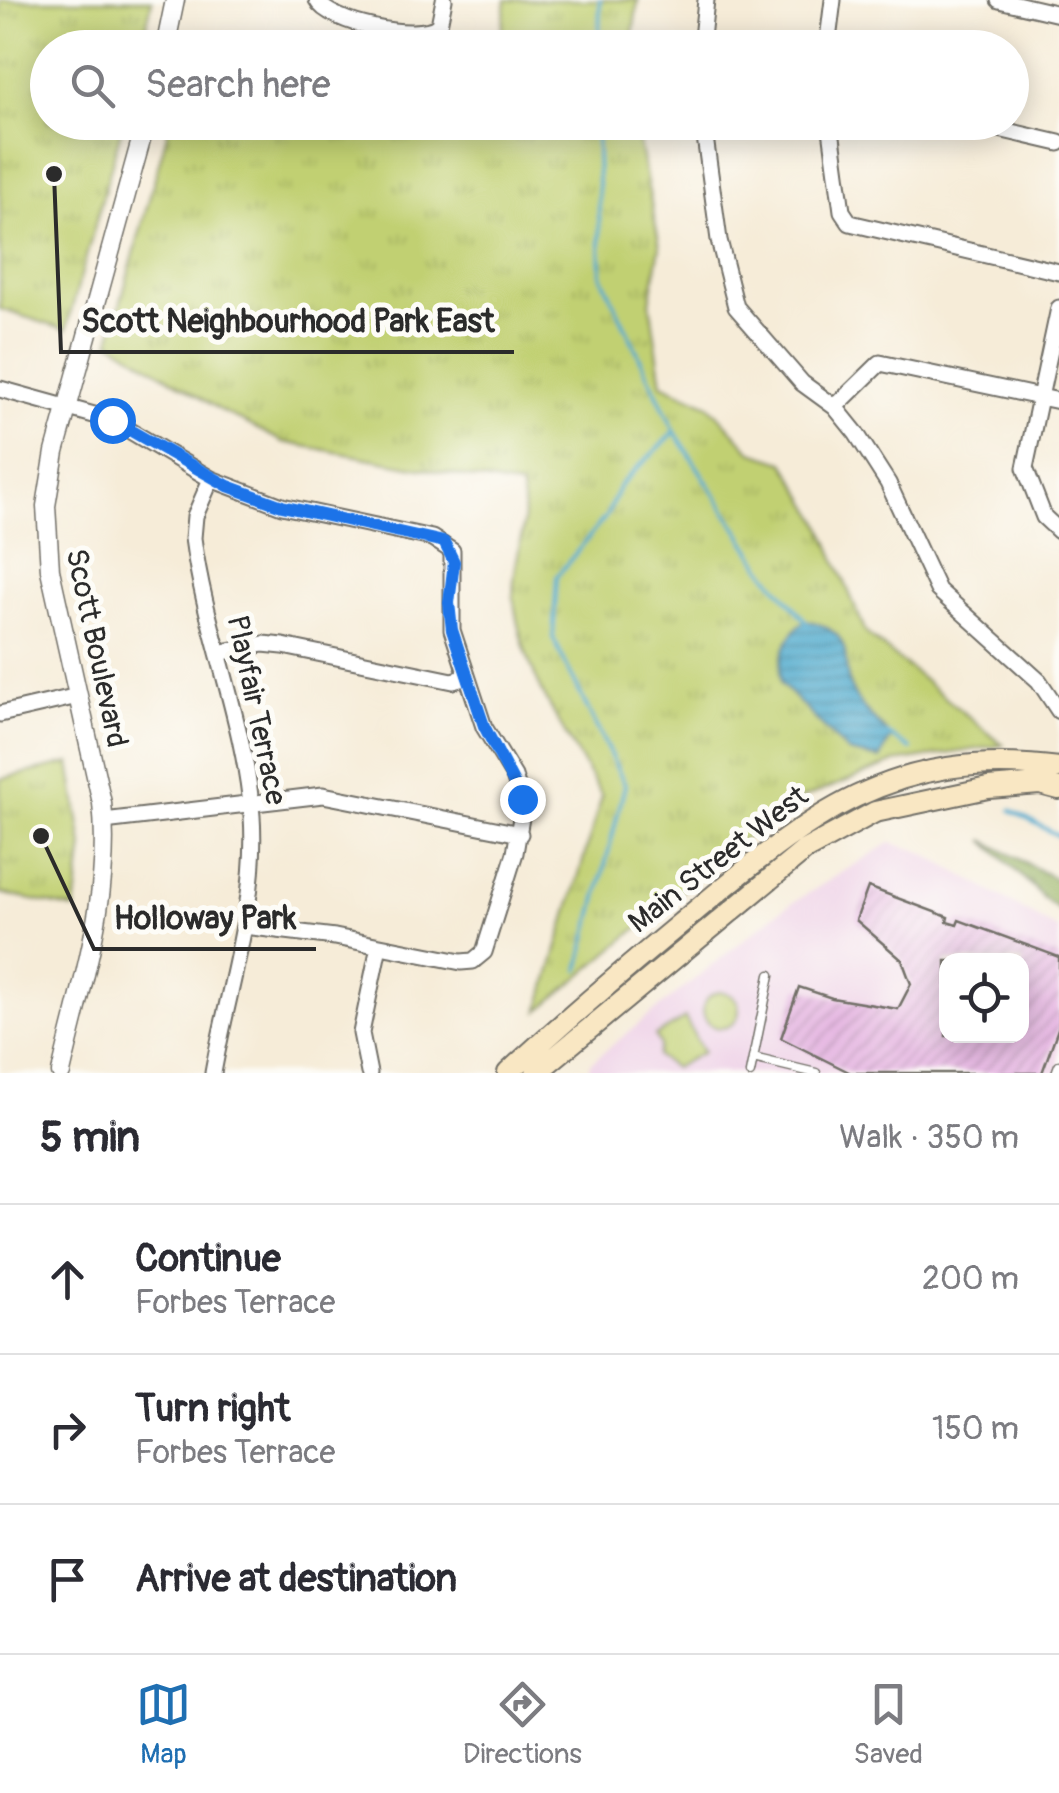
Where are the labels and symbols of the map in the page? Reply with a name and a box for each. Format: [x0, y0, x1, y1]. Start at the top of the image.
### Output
callout: Scott Neighbourhood Park East [61, 290, 514, 352]
text: Scott Neighbourhood Park East [81, 302, 496, 342]
route start [90, 398, 136, 444]
street label: Scott Boulevard [57, 546, 136, 751]
street label: Playfair Terrace [218, 612, 295, 809]
route end [500, 777, 546, 823]
street label: Main Street West [621, 777, 816, 941]
callout: Holloway Park [94, 887, 316, 949]
text: Holloway Park [114, 899, 297, 939]

